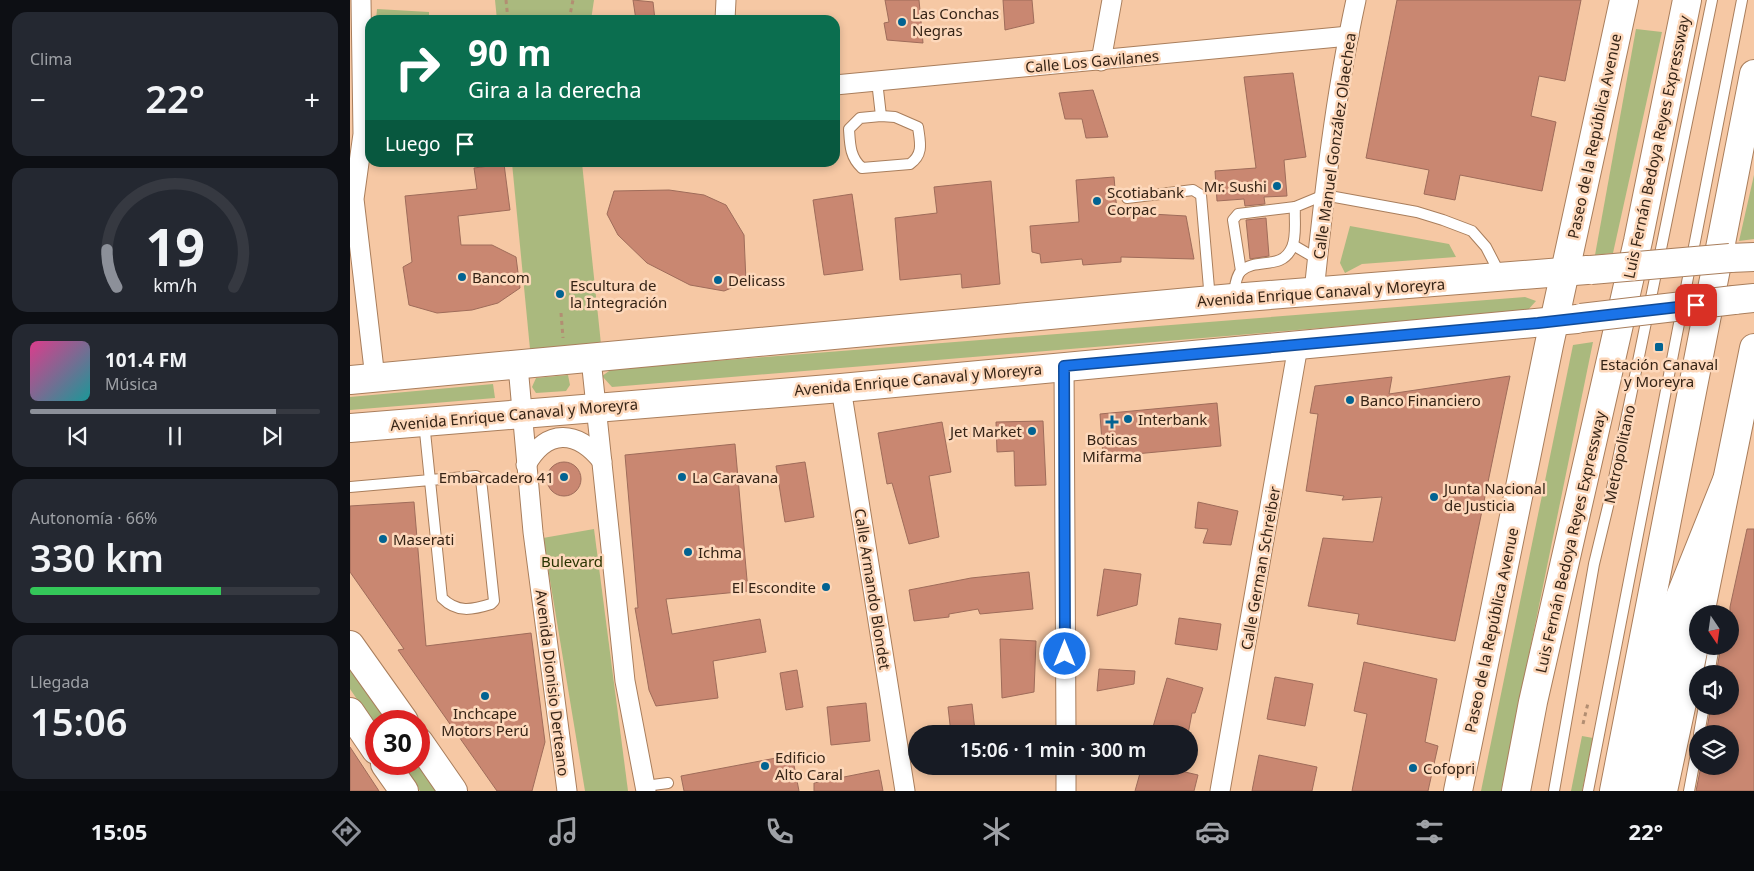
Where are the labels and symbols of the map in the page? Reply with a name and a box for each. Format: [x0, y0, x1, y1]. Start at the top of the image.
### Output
place label: Las Conchas Negras [912, 3, 999, 40]
street label: Luis Fernán Bedoya Reyes Expressway [1618, 13, 1694, 280]
marker: Las Conchas Negras [896, 16, 908, 28]
street label: Calle Manuel González Olaechea [1308, 31, 1360, 261]
street label: Paseo de la República Avenue [1562, 32, 1626, 240]
street label: Calle Los Gavilanes [1024, 45, 1160, 77]
place label: Mr. Sushi [1204, 176, 1267, 196]
marker: Mr. Sushi [1271, 180, 1283, 192]
place label: Scotiabank Corpac [1107, 182, 1184, 219]
marker: Scotiabank Corpac [1091, 195, 1103, 207]
place label: Bancom [472, 267, 530, 287]
place label: Delicass [728, 270, 785, 290]
marker: Bancom [456, 271, 468, 283]
street label: Avenida Enrique Canaval y Moreyra [1196, 273, 1446, 311]
marker: Delicass [712, 274, 724, 286]
place label: Escultura de la Integración [570, 275, 667, 312]
pin [1675, 284, 1717, 326]
marker: Escultura de la Integración [554, 288, 566, 300]
marker: Estación Canaval y Moreyra [1653, 341, 1665, 353]
place label: Estación Canaval y Moreyra [1600, 354, 1718, 391]
street label: Avenida Enrique Canaval y Moreyra [793, 358, 1043, 400]
place label: Banco Financiero [1360, 390, 1481, 410]
street label: Avenida Enrique Canaval y Moreyra [389, 393, 639, 435]
marker: Banco Financiero [1344, 394, 1356, 406]
street label: Metropolitano [1599, 403, 1639, 505]
place label: Interbank [1138, 409, 1207, 429]
street label: Luis Fernán Bedoya Reyes Expressway [1530, 409, 1610, 675]
marker: Interbank [1122, 413, 1134, 425]
marker: Boticas Mifarma [1106, 416, 1118, 428]
place label: Jet Market [948, 421, 1023, 441]
marker: Jet Market [1026, 425, 1038, 437]
place label: Boticas Mifarma [1082, 429, 1142, 466]
place label: Embarcadero 41 [439, 467, 554, 487]
place label: La Caravana [692, 467, 778, 487]
marker: Embarcadero 41 [558, 471, 570, 483]
marker: La Caravana [676, 471, 688, 483]
place label: Junta Nacional de Justicia [1442, 478, 1546, 515]
street label: Calle German Schreiber [1236, 485, 1284, 651]
marker: Junta Nacional de Justicia [1428, 491, 1440, 503]
street label: Calle Armando Blondet [850, 507, 896, 672]
street label: Paseo de la República Avenue [1459, 526, 1523, 734]
place label: Maserati [393, 529, 454, 549]
marker: Maserati [377, 533, 389, 545]
place label: Ichma [698, 542, 742, 562]
marker: Ichma [682, 546, 694, 558]
park label: Bulevard [541, 551, 603, 571]
place label: El Escondite [732, 577, 816, 597]
marker: El Escondite [820, 581, 832, 593]
street label: Avenida Dionisio Derteano [532, 589, 574, 777]
north arrow [1689, 605, 1739, 655]
position arrow [1038, 627, 1090, 679]
marker: Inchcape Motors Perú [479, 690, 491, 702]
place label: Inchcape Motors Perú [441, 703, 529, 740]
speed limit sign: 30 [365, 710, 430, 775]
place label: Edificio Alto Caral [775, 747, 843, 784]
place label: Cofopri [1423, 758, 1475, 778]
marker: Edificio Alto Caral [759, 760, 771, 772]
marker: Cofopri [1407, 762, 1419, 774]

